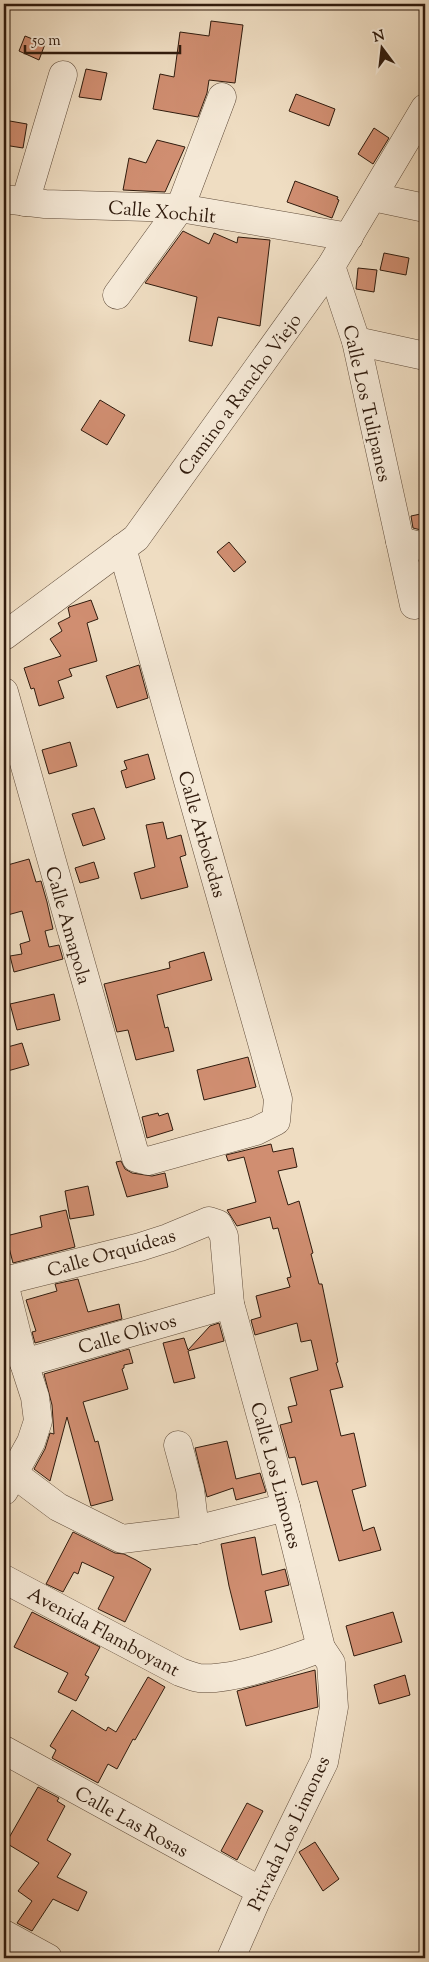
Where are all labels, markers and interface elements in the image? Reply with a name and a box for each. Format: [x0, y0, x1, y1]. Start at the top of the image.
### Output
scale bar [25, 22, 180, 54]
north arrow [356, 22, 406, 72]
text: N [371, 26, 387, 48]
text: 50 m [31, 31, 61, 52]
street label: Calle Xochilt [107, 195, 217, 232]
street label: Camino a Rancho Viejo [173, 309, 309, 482]
street label: Calle Los Tulipanes [334, 322, 397, 485]
street label: Calle Arboledas [170, 768, 232, 901]
street label: Calle Amapola [37, 863, 96, 988]
street label: Calle Orquídeas [44, 1223, 179, 1286]
street label: Calle Olivos [75, 1308, 180, 1362]
street label: Calle Los Limones [242, 1399, 307, 1552]
street label: Avenida Flamboyant [22, 1582, 184, 1685]
street label: Privada Los Limones [242, 1752, 338, 1916]
street label: Calle Las Rosas [69, 1781, 192, 1866]

